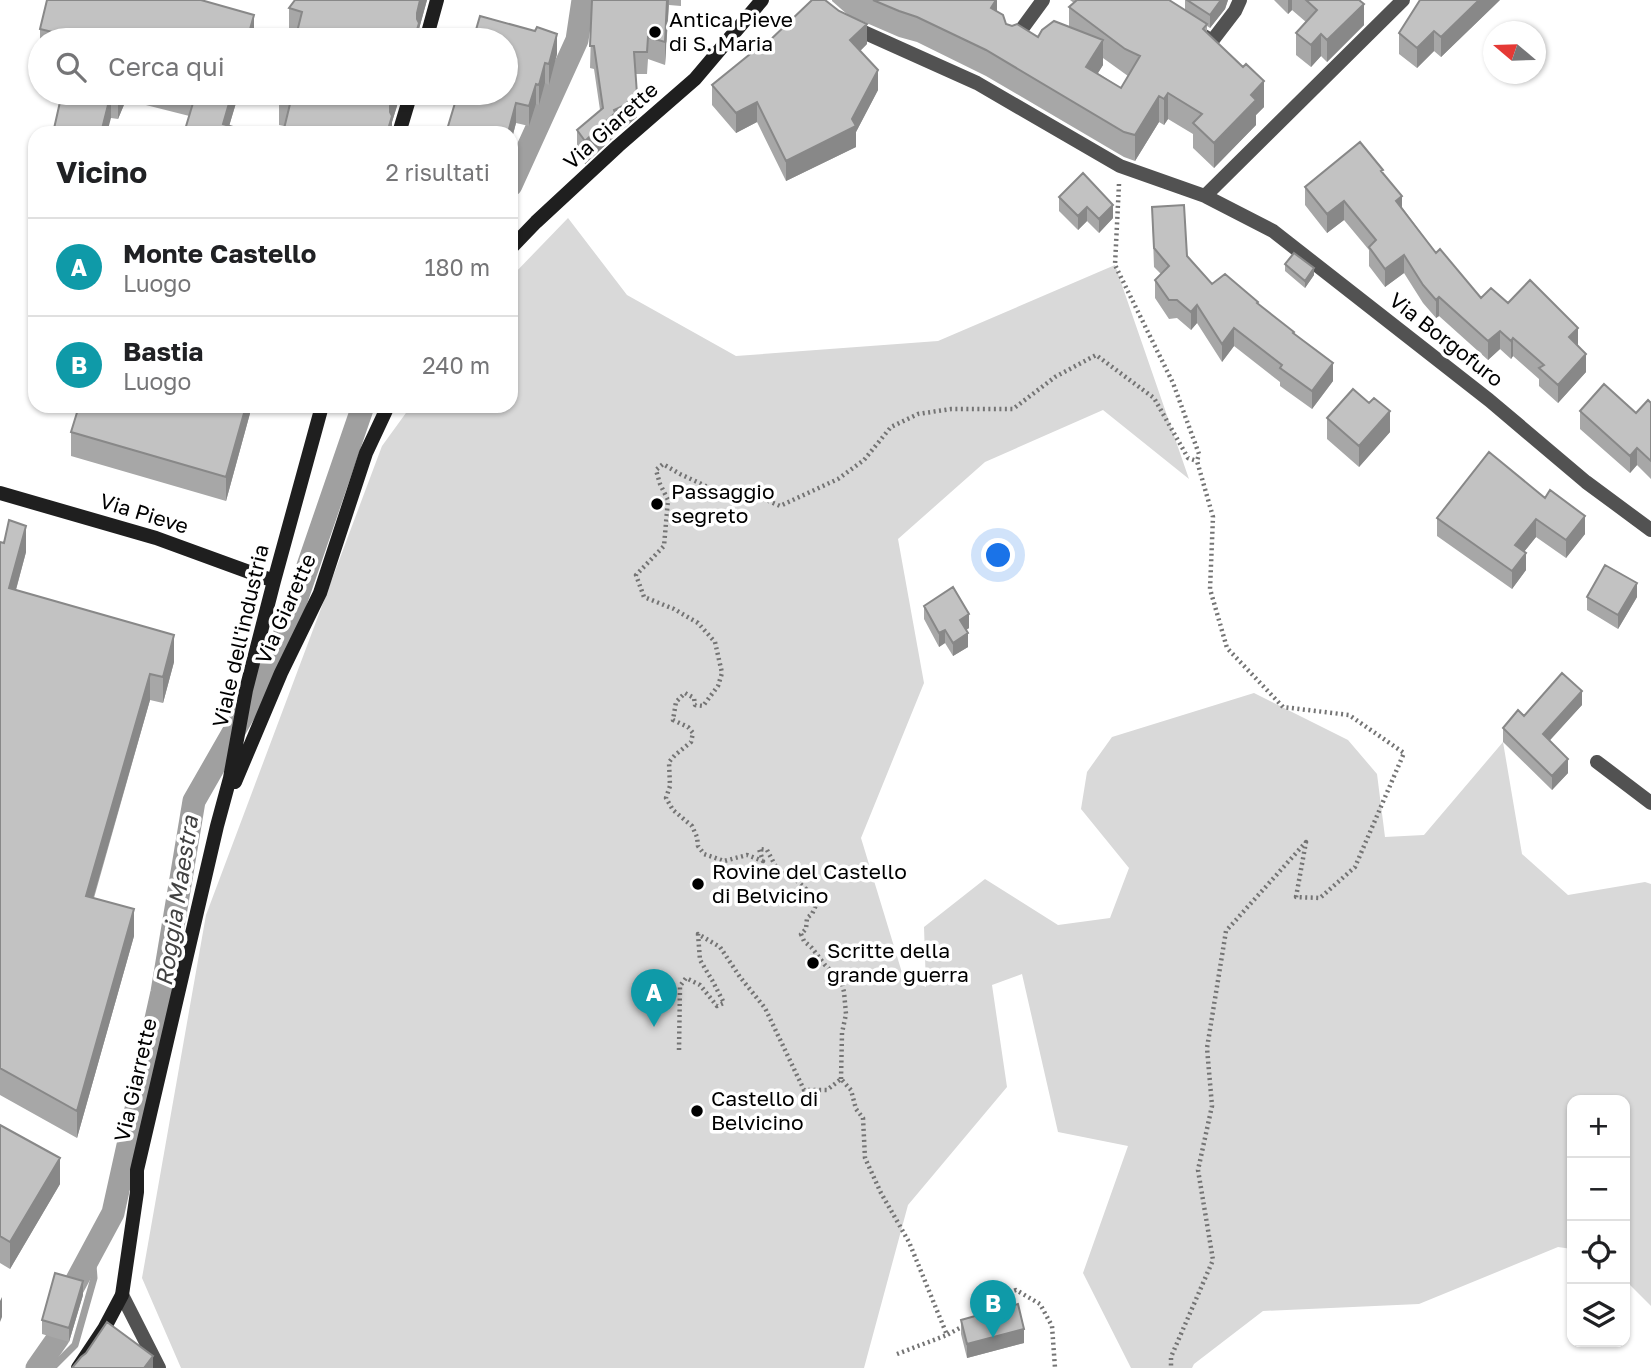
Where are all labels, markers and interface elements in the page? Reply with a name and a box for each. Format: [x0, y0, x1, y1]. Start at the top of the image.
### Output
place label: Antica Pieve di S. Maria [669, 6, 793, 56]
north arrow [1483, 21, 1546, 84]
marker: Antica Pieve di S. Maria [647, 24, 663, 40]
search box [28, 28, 518, 105]
icon: search [52, 48, 90, 86]
text: Cerca qui [108, 51, 225, 82]
street label: Via Giarette [558, 76, 663, 174]
text: Vicino [56, 154, 147, 190]
text: 2 risultati [385, 158, 490, 186]
text: Monte Castello [123, 238, 316, 269]
text: A [71, 253, 87, 281]
text: 180 m [424, 253, 490, 281]
text: Luogo [123, 269, 191, 297]
street label: Via Borgofuro [1384, 287, 1509, 392]
text: Bastia [123, 336, 203, 367]
text: B [71, 351, 87, 379]
text: 240 m [422, 351, 490, 379]
text: Luogo [123, 367, 191, 395]
place label: Passaggio segreto [671, 478, 775, 528]
street label: Via Pieve [97, 487, 192, 539]
marker: Passaggio segreto [649, 496, 665, 512]
your location [981, 538, 1015, 572]
street label: Viale dell'industria [206, 542, 274, 730]
street label: Via Giarette [249, 549, 321, 668]
water label: Roggia Maestra [149, 813, 203, 988]
place label: Rovine del Castello di Belvicino [712, 858, 907, 908]
marker: Rovine del Castello di Belvicino [690, 876, 706, 892]
place label: Scritte della grande guerra [827, 937, 969, 987]
marker: Scritte della grande guerra [805, 955, 821, 971]
pin: A [631, 969, 677, 1027]
street label: Via Giarrette [108, 1015, 162, 1144]
place label: Castello di Belvicino [711, 1085, 818, 1135]
map controls [1567, 1095, 1630, 1347]
button: + [1567, 1095, 1630, 1158]
marker: Castello di Belvicino [689, 1103, 705, 1119]
button: − [1567, 1158, 1630, 1221]
button: locate [1567, 1221, 1630, 1284]
pin: B [970, 1280, 1016, 1338]
button: layers [1567, 1284, 1630, 1347]

